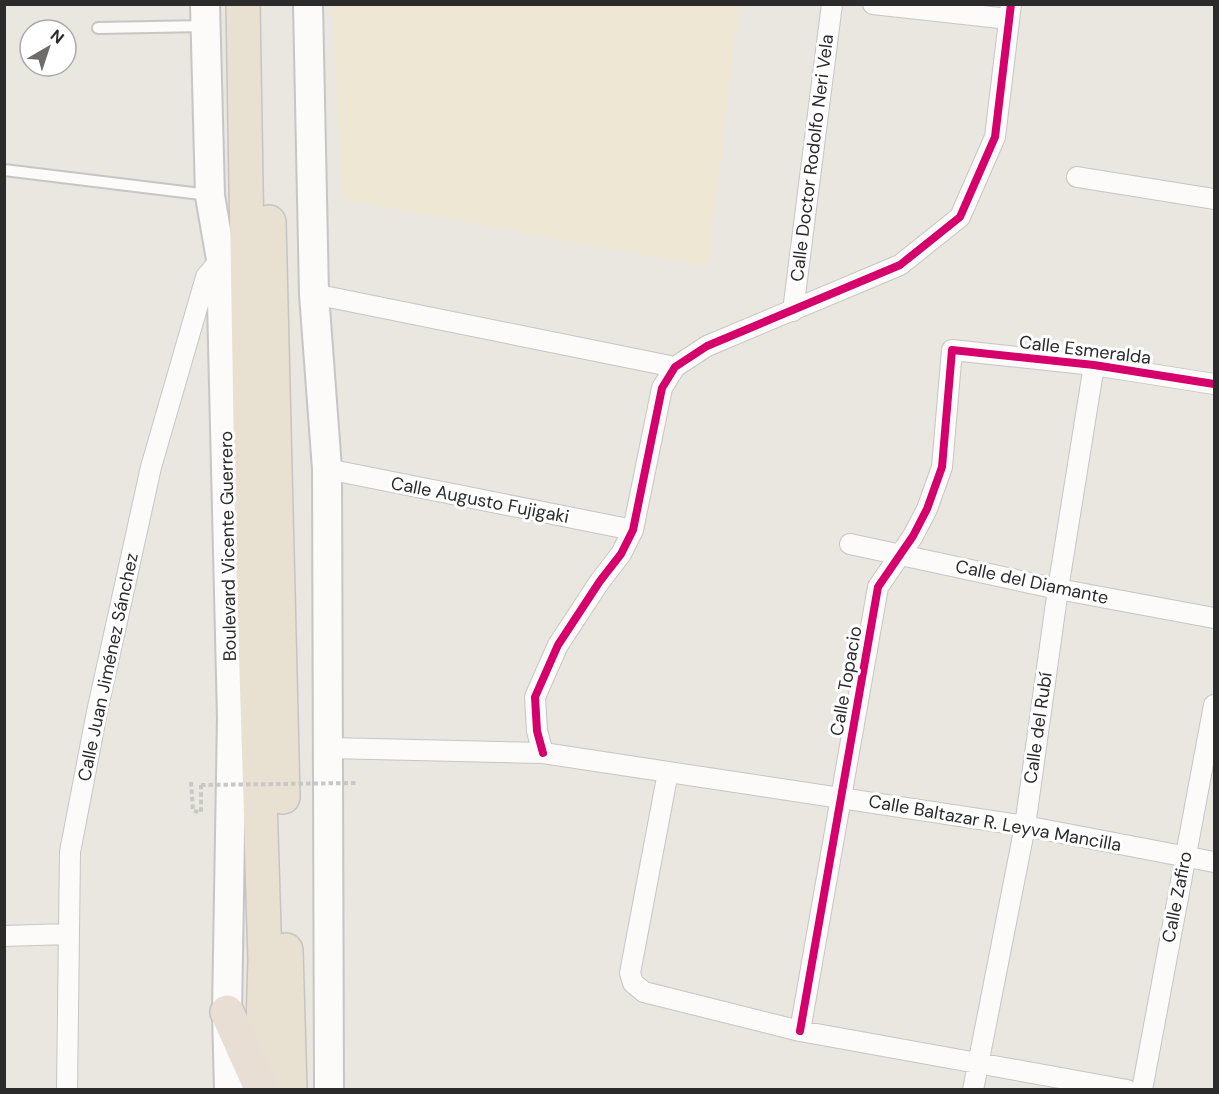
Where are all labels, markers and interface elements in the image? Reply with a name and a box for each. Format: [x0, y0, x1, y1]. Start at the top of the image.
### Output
north arrow [18, 18, 78, 78]
text: N [46, 25, 68, 49]
street label: Calle Doctor Rodolfo Neri Vela [785, 33, 839, 283]
street label: Calle Esmeralda [1018, 330, 1152, 370]
street label: Boulevard Vicente Guerrero [214, 431, 242, 661]
street label: Calle Augusto Fujigaki [389, 471, 571, 529]
street label: Calle Juan Jiménez Sánchez [72, 551, 144, 783]
street label: Calle del Diamante [953, 554, 1111, 610]
street label: Calle Topacio [825, 624, 867, 738]
street label: Calle del Rubí [1018, 671, 1058, 785]
street label: Calle Baltazar R. Leyva Mancilla [867, 789, 1123, 857]
street label: Calle Zafiro [1156, 849, 1198, 945]

